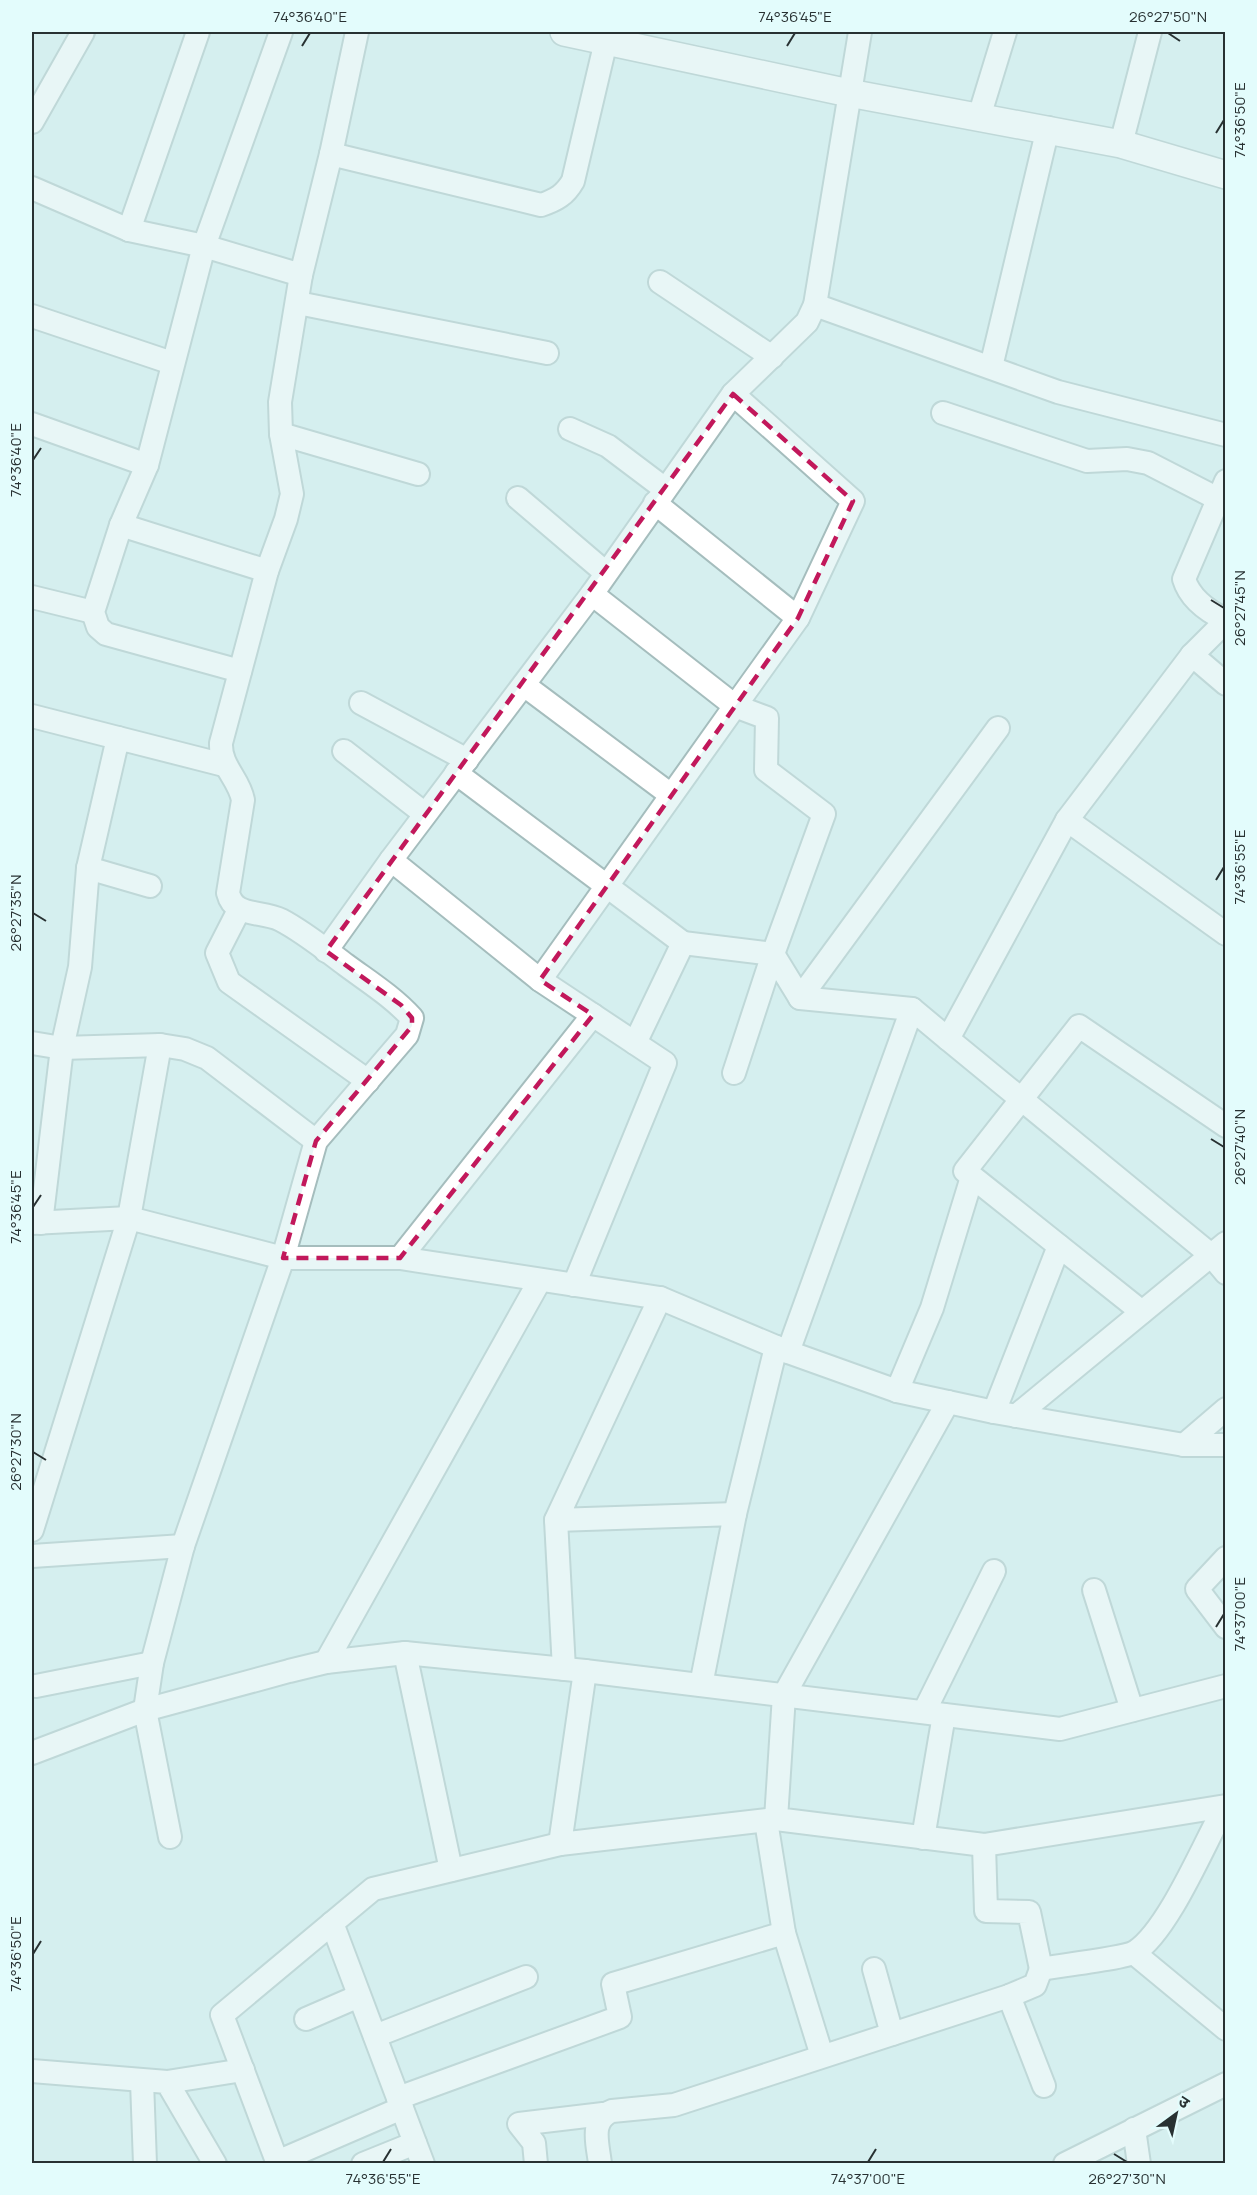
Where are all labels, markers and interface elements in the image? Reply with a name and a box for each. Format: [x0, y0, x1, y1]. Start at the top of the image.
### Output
text: 74°36'40"E [273, 6, 347, 27]
text: 74°36'45"E [758, 6, 832, 27]
text: 26°27'50"N [1129, 6, 1207, 27]
text: 74°36'50"E [1229, 82, 1250, 158]
text: 74°36'40"E [5, 423, 26, 497]
text: 26°27'45"N [1229, 570, 1250, 646]
text: 74°36'55"E [1229, 829, 1250, 905]
text: 26°27'35"N [5, 875, 26, 952]
text: 26°27'40"N [1229, 1109, 1250, 1185]
text: 74°36'45"E [5, 1170, 26, 1244]
text: 26°27'30"N [5, 1413, 26, 1491]
text: 74°37'00"E [1229, 1577, 1250, 1651]
text: 74°36'50"E [5, 1916, 26, 1992]
north arrow [1146, 2084, 1206, 2144]
text: उ [1174, 2090, 1195, 2114]
text: 74°36'55"E [345, 2168, 421, 2189]
text: 74°37'00"E [831, 2168, 905, 2189]
text: 26°27'30"N [1088, 2168, 1166, 2189]

